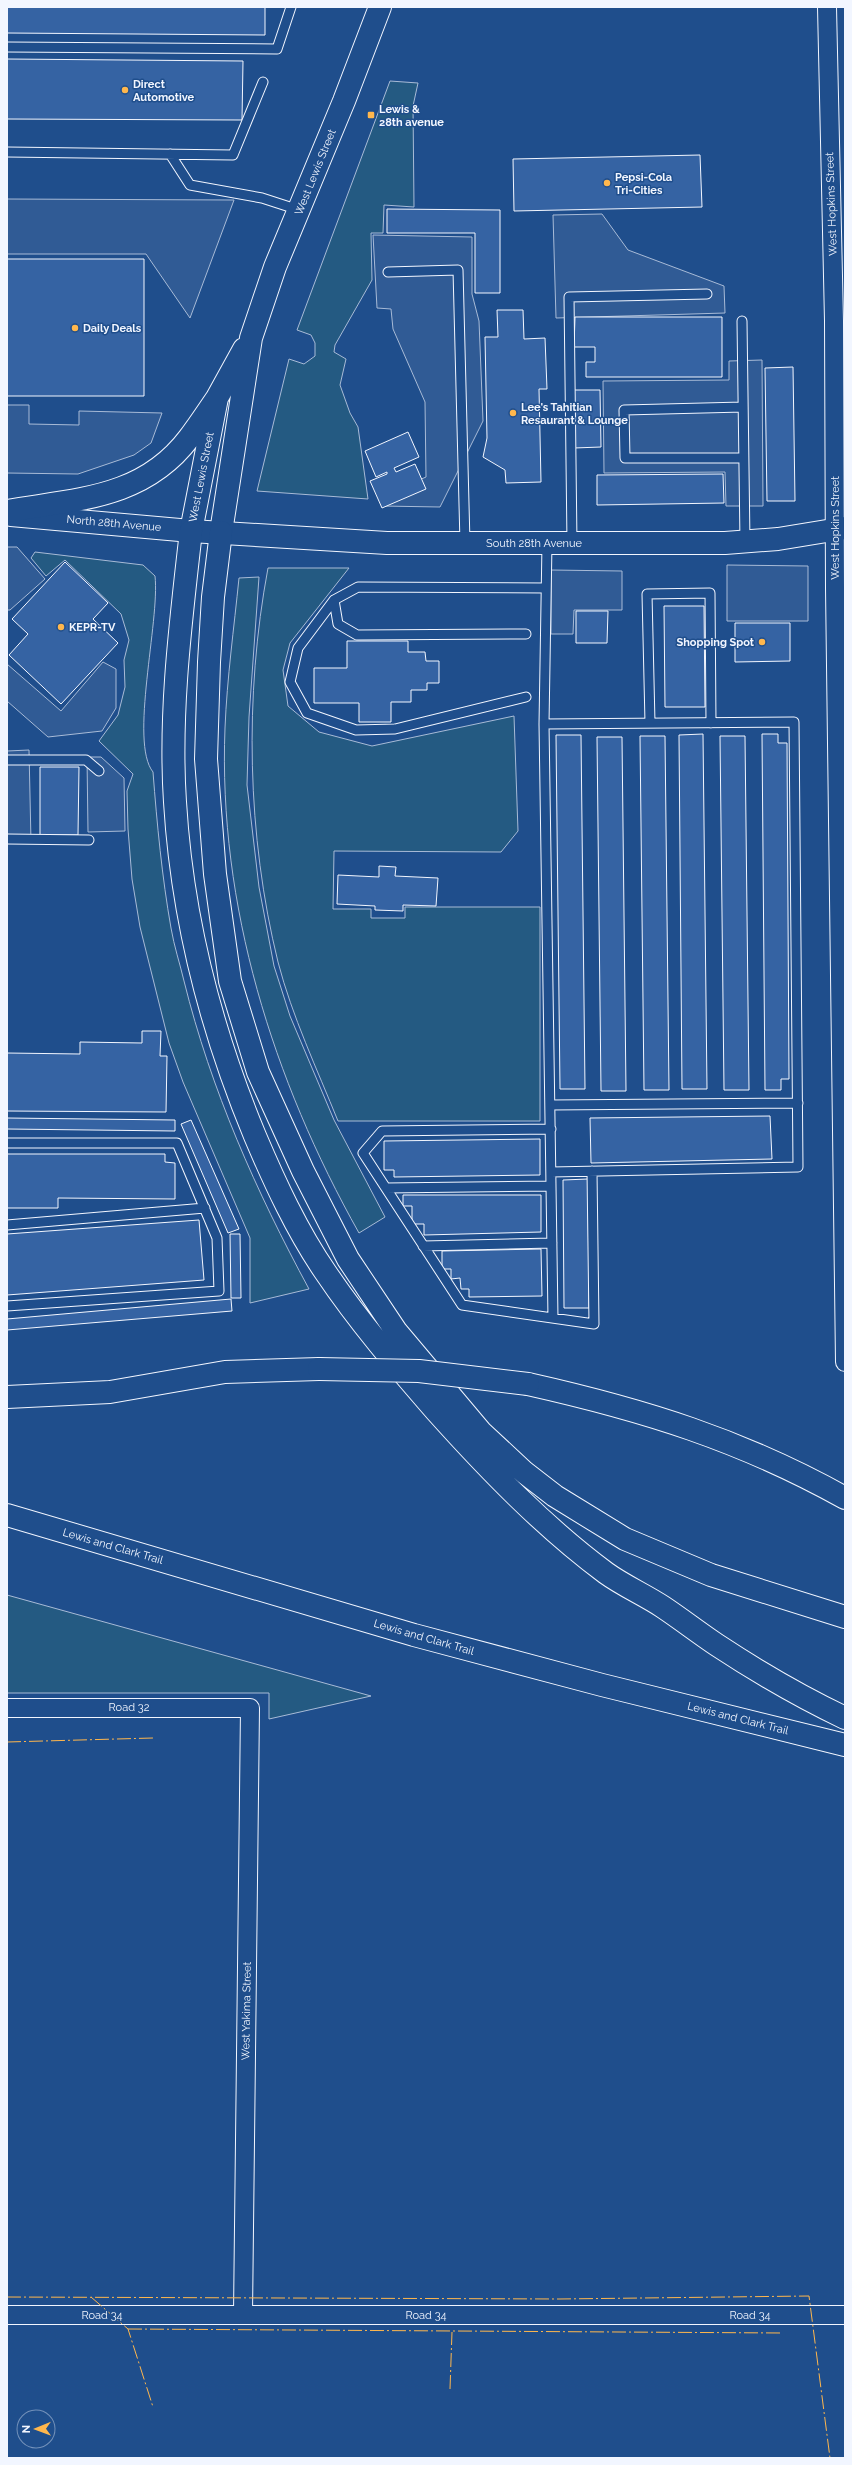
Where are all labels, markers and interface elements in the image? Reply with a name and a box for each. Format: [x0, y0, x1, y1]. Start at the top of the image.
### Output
place label: Direct Automotive [133, 78, 195, 104]
marker: Direct Automotive [120, 85, 130, 95]
place label: Lewis & 28th avenue [379, 103, 444, 129]
marker: Lewis & 28th avenue [366, 110, 376, 120]
street label: West Lewis Street [292, 127, 339, 217]
street label: West Hopkins Street [823, 152, 840, 256]
place label: Pepsi-Cola Tri-Cities [615, 171, 672, 197]
marker: Pepsi-Cola Tri-Cities [602, 178, 612, 188]
place label: Daily Deals [83, 322, 142, 335]
marker: Daily Deals [70, 323, 80, 333]
place label: Lee's Tahitian Resaurant & Lounge [521, 401, 628, 427]
marker: Lee's Tahitian Resaurant & Lounge [508, 408, 518, 418]
street label: West Lewis Street [186, 431, 217, 523]
street label: West Hopkins Street [829, 476, 842, 580]
street label: North 28th Avenue [66, 513, 162, 534]
street label: South 28th Avenue [486, 537, 583, 550]
place label: KEPR-TV [69, 621, 116, 634]
marker: KEPR-TV [56, 622, 66, 632]
place label: Shopping Spot [676, 636, 755, 649]
marker: Shopping Spot [757, 637, 767, 647]
street label: Lewis and Clark Trail [61, 1526, 165, 1567]
street label: Lewis and Clark Trail [372, 1617, 476, 1658]
street label: Lewis and Clark Trail [686, 1700, 790, 1737]
street label: Road 32 [109, 1701, 150, 1714]
street label: West Yakima Street [239, 1961, 254, 2060]
street label: Road 34 [81, 2309, 123, 2322]
street label: Road 34 [405, 2309, 447, 2322]
street label: Road 34 [729, 2309, 771, 2322]
north arrow [16, 2409, 56, 2449]
text: N [20, 2425, 33, 2433]

